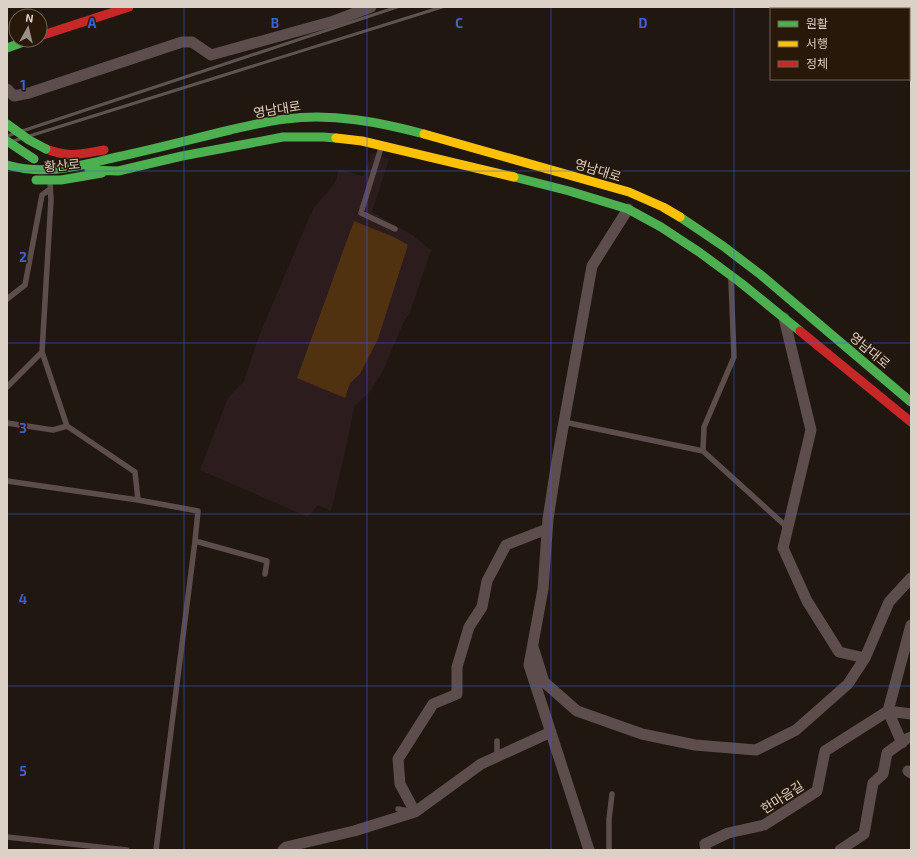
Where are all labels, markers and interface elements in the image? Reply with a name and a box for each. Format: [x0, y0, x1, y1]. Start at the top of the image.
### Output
north arrow [8, 8, 48, 48]
legend [770, 8, 910, 80]
text: N [25, 11, 34, 25]
text: A [88, 15, 97, 31]
text: B [271, 15, 279, 31]
text: C [455, 15, 463, 31]
text: D [639, 15, 648, 31]
text: 원활 [806, 16, 828, 30]
text: 서행 [806, 36, 828, 50]
text: 정체 [806, 56, 828, 70]
text: 1 [20, 77, 26, 93]
street label: 영남대로 [252, 97, 302, 121]
street label: 황산로 [43, 155, 81, 175]
street label: 영남대로 [573, 155, 623, 185]
text: 2 [19, 249, 27, 265]
street label: 영남대로 [847, 328, 893, 372]
text: 3 [19, 420, 27, 436]
text: 4 [19, 591, 27, 607]
text: 5 [19, 763, 27, 779]
street label: 한마음길 [758, 777, 806, 817]

